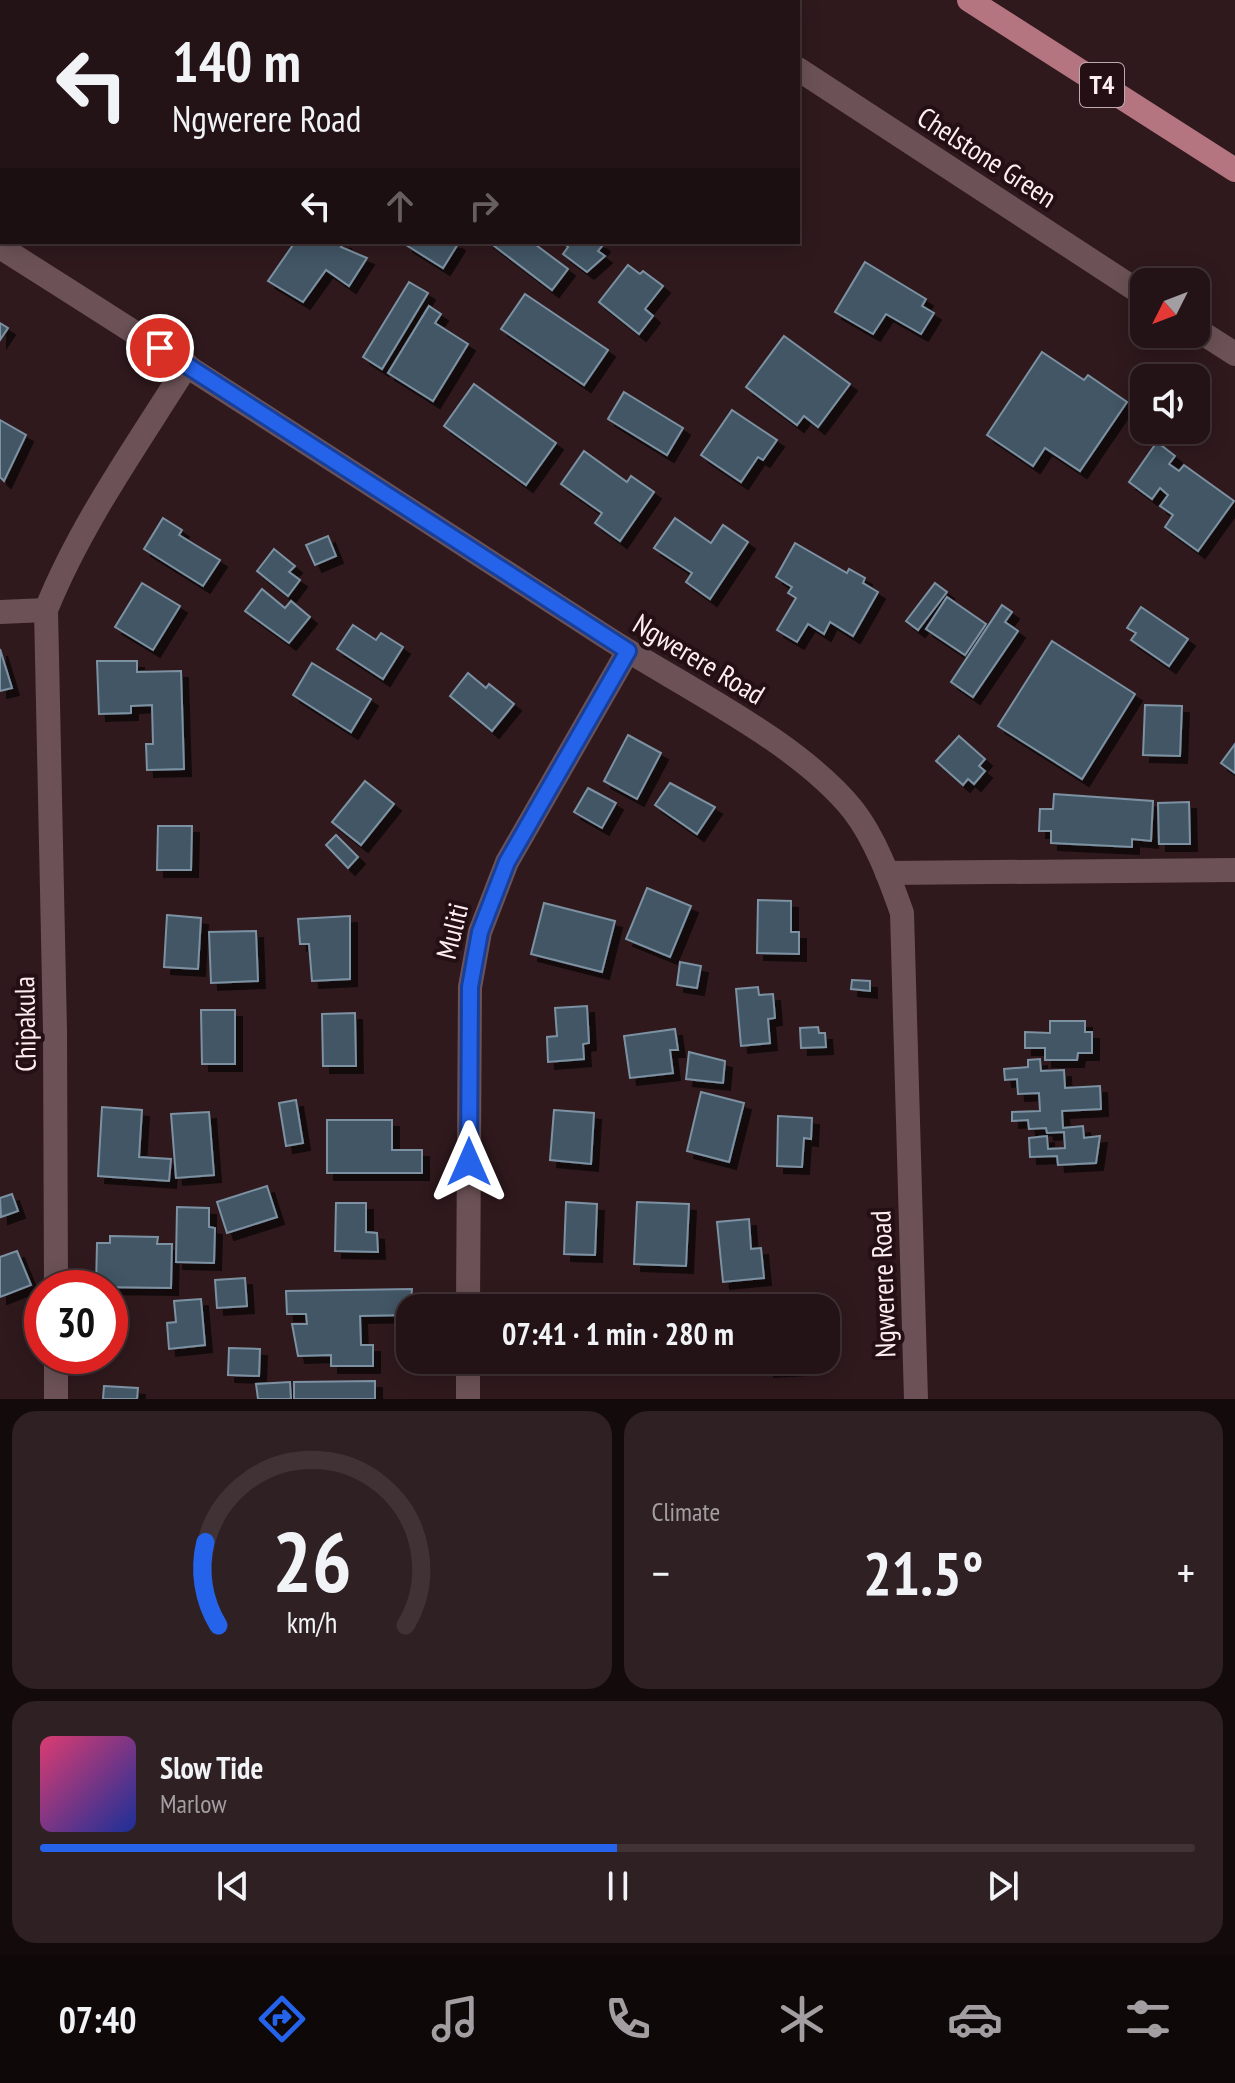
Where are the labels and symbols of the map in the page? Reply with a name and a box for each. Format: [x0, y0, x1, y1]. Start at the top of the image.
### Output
road number: T4 [1080, 63, 1124, 107]
street label: Chelstone Green [911, 98, 1064, 215]
north arrow [1130, 268, 1210, 348]
pin [126, 314, 194, 382]
street label: Ngwerere Road [627, 605, 772, 712]
street label: Muliti [427, 899, 476, 963]
street label: Chipakula [5, 976, 44, 1072]
position arrow [427, 1120, 511, 1204]
street label: Ngwerere Road [861, 1210, 904, 1358]
speed limit sign: 30 [24, 1270, 128, 1374]

